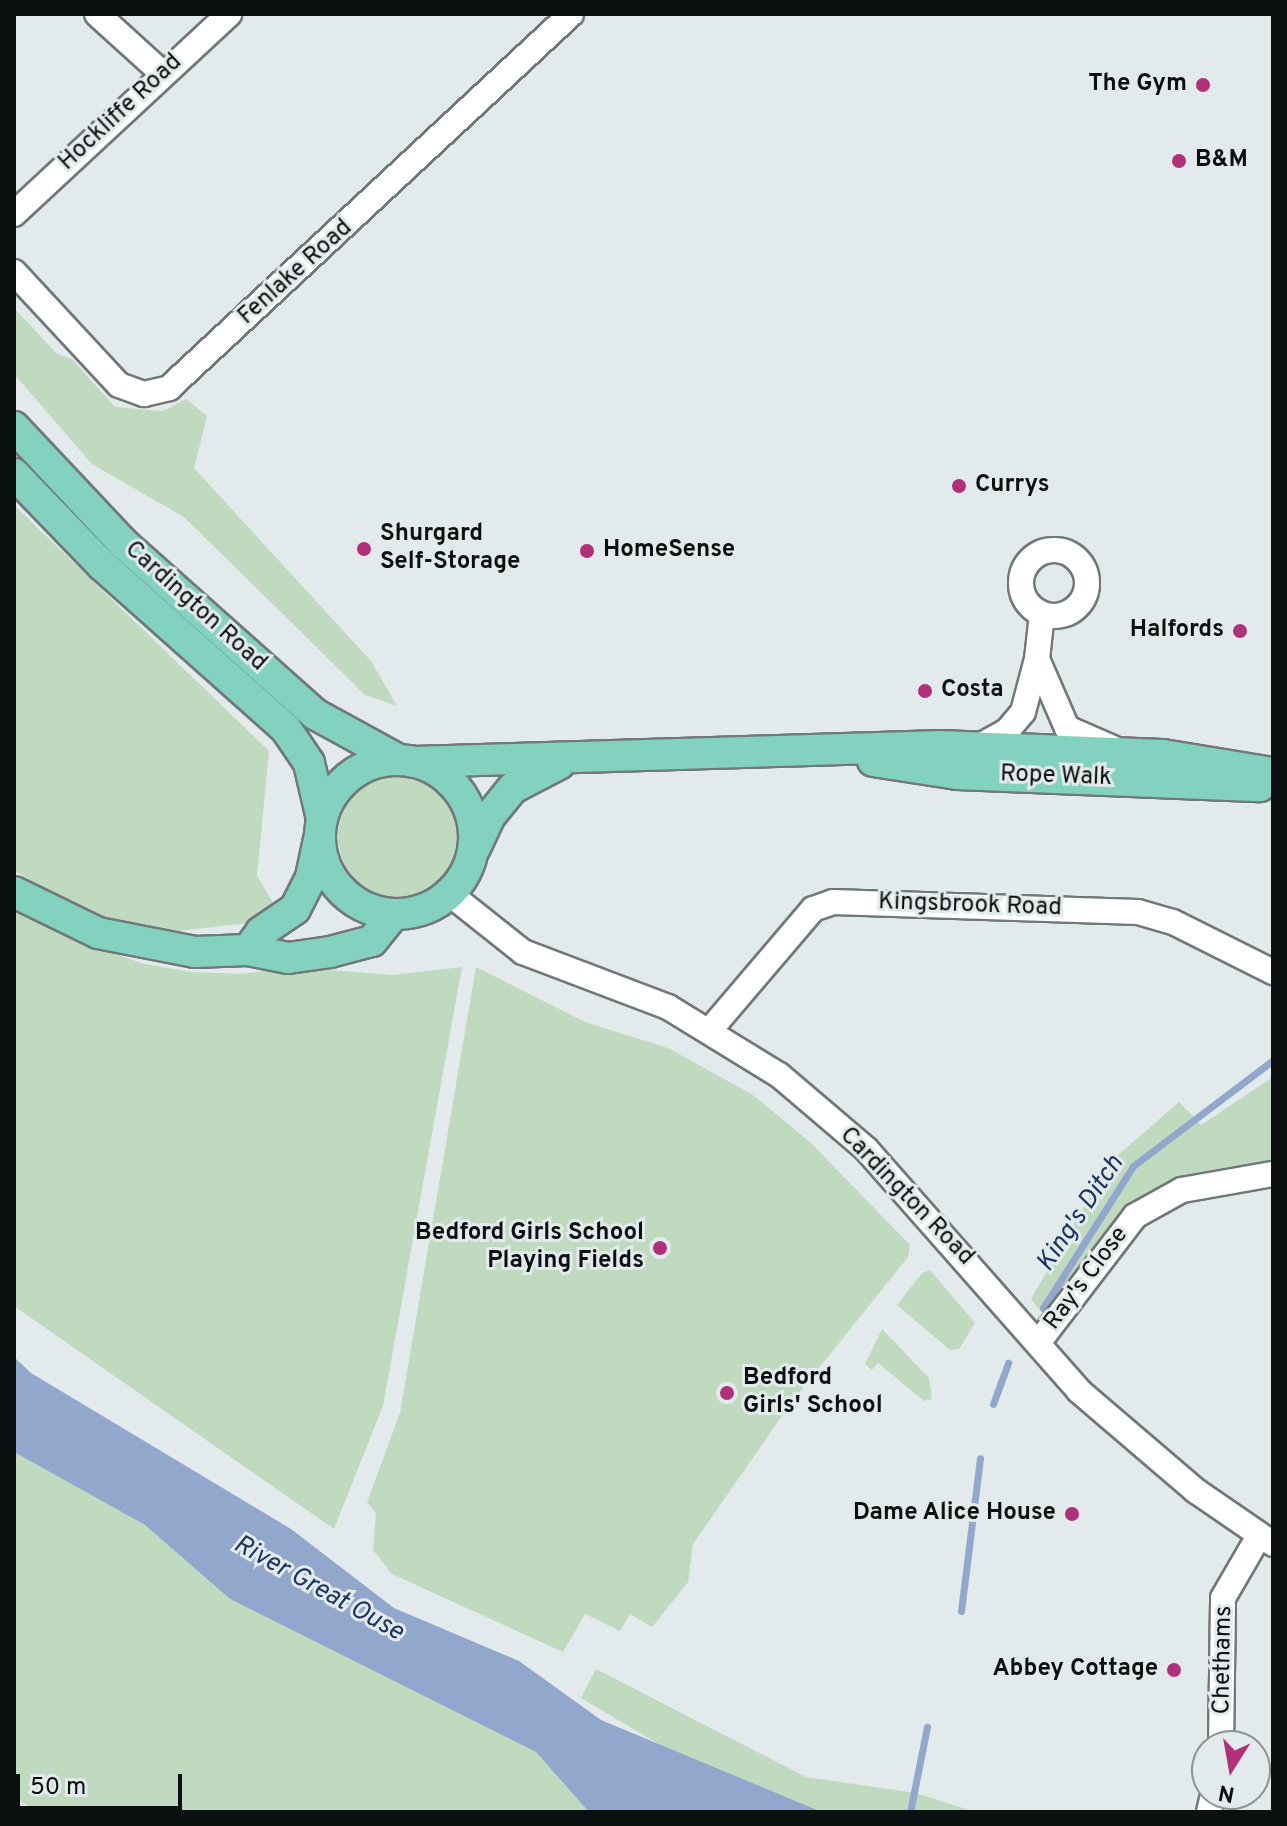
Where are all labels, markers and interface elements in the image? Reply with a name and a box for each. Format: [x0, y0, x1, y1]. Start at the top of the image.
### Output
street label: Hockliffe Road [53, 49, 189, 177]
place label: The Gym [1088, 71, 1187, 99]
marker: The Gym [1194, 76, 1212, 94]
place label: B&M [1195, 147, 1248, 175]
marker: B&M [1170, 152, 1188, 170]
street label: Fenlake Road [233, 214, 359, 332]
place label: Currys [975, 472, 1049, 500]
marker: Currys [950, 477, 968, 495]
place label: Shurgard Self-Storage [380, 521, 520, 577]
street label: Cardington Road [118, 536, 272, 678]
place label: HomeSense [603, 537, 735, 565]
marker: Shurgard Self-Storage [355, 540, 373, 558]
marker: HomeSense [578, 542, 596, 560]
place label: Halfords [1130, 617, 1224, 645]
marker: Halfords [1231, 622, 1249, 640]
place label: Costa [941, 677, 1004, 705]
marker: Costa [916, 682, 934, 700]
street label: Rope Walk [999, 761, 1113, 793]
street label: Kingsbrook Road [878, 888, 1062, 924]
street label: Cardington Road [833, 1122, 979, 1272]
water label: King's Ditch [1031, 1150, 1131, 1278]
place label: Bedford Girls School Playing Fields [415, 1220, 644, 1276]
street label: Ray's Close [1039, 1222, 1135, 1336]
marker: Bedford Girls School Playing Fields [651, 1239, 669, 1257]
place label: Bedford Girls' School [743, 1365, 883, 1421]
marker: Bedford Girls' School [718, 1384, 736, 1402]
place label: Dame Alice House [852, 1500, 1056, 1528]
marker: Dame Alice House [1063, 1505, 1081, 1523]
water label: River Great Ouse [228, 1529, 408, 1649]
street label: Chethams [1209, 1605, 1239, 1715]
place label: Abbey Cottage [992, 1656, 1158, 1684]
marker: Abbey Cottage [1165, 1661, 1183, 1679]
north arrow [1191, 1730, 1271, 1810]
scale bar [20, 1758, 186, 1808]
text: 50 m [30, 1773, 86, 1803]
text: N [1216, 1777, 1237, 1807]

